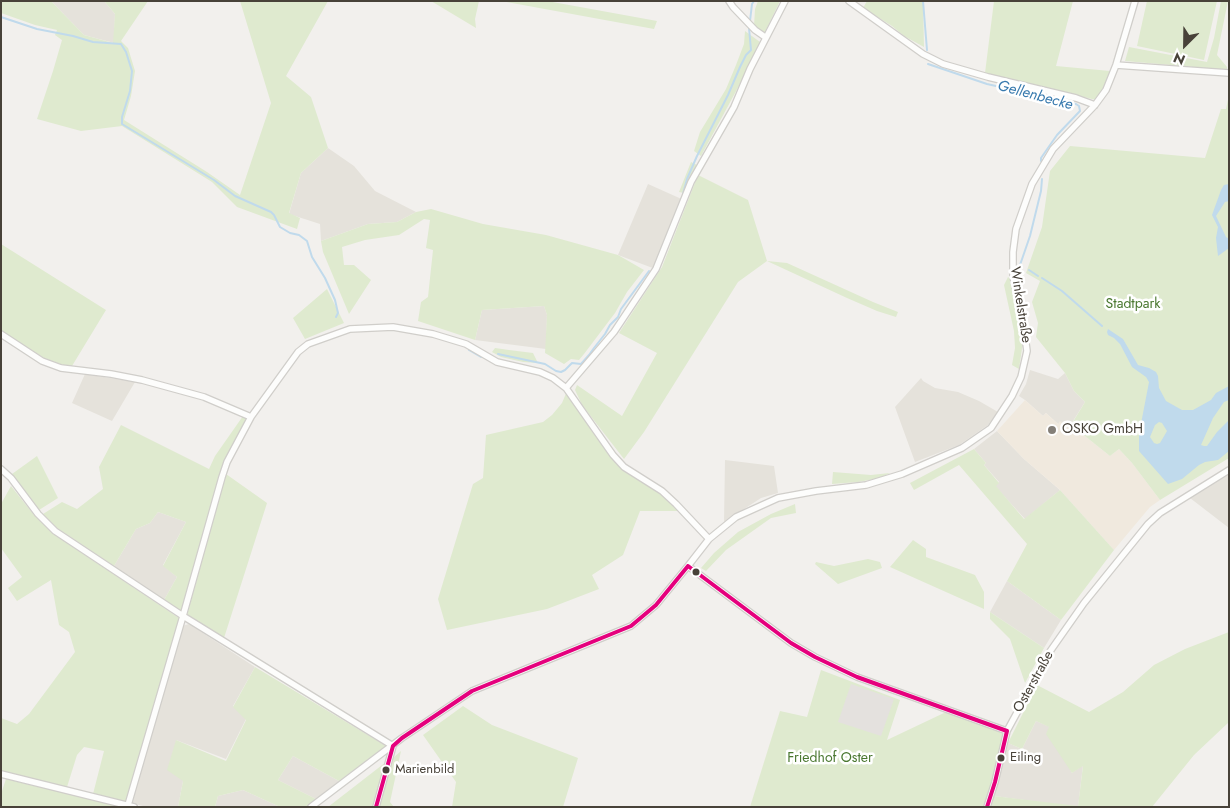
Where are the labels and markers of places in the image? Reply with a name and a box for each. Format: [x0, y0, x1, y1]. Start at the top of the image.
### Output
place label: OSKO GmbH [1062, 422, 1143, 438]
marker: OSKO GmbH [1046, 424, 1058, 436]
unlabelled marker [691, 567, 701, 577]
place label: Eiling [1010, 750, 1041, 766]
marker: Eiling [996, 753, 1006, 763]
place label: Marienbild [395, 762, 454, 778]
marker: Marienbild [381, 765, 391, 775]

